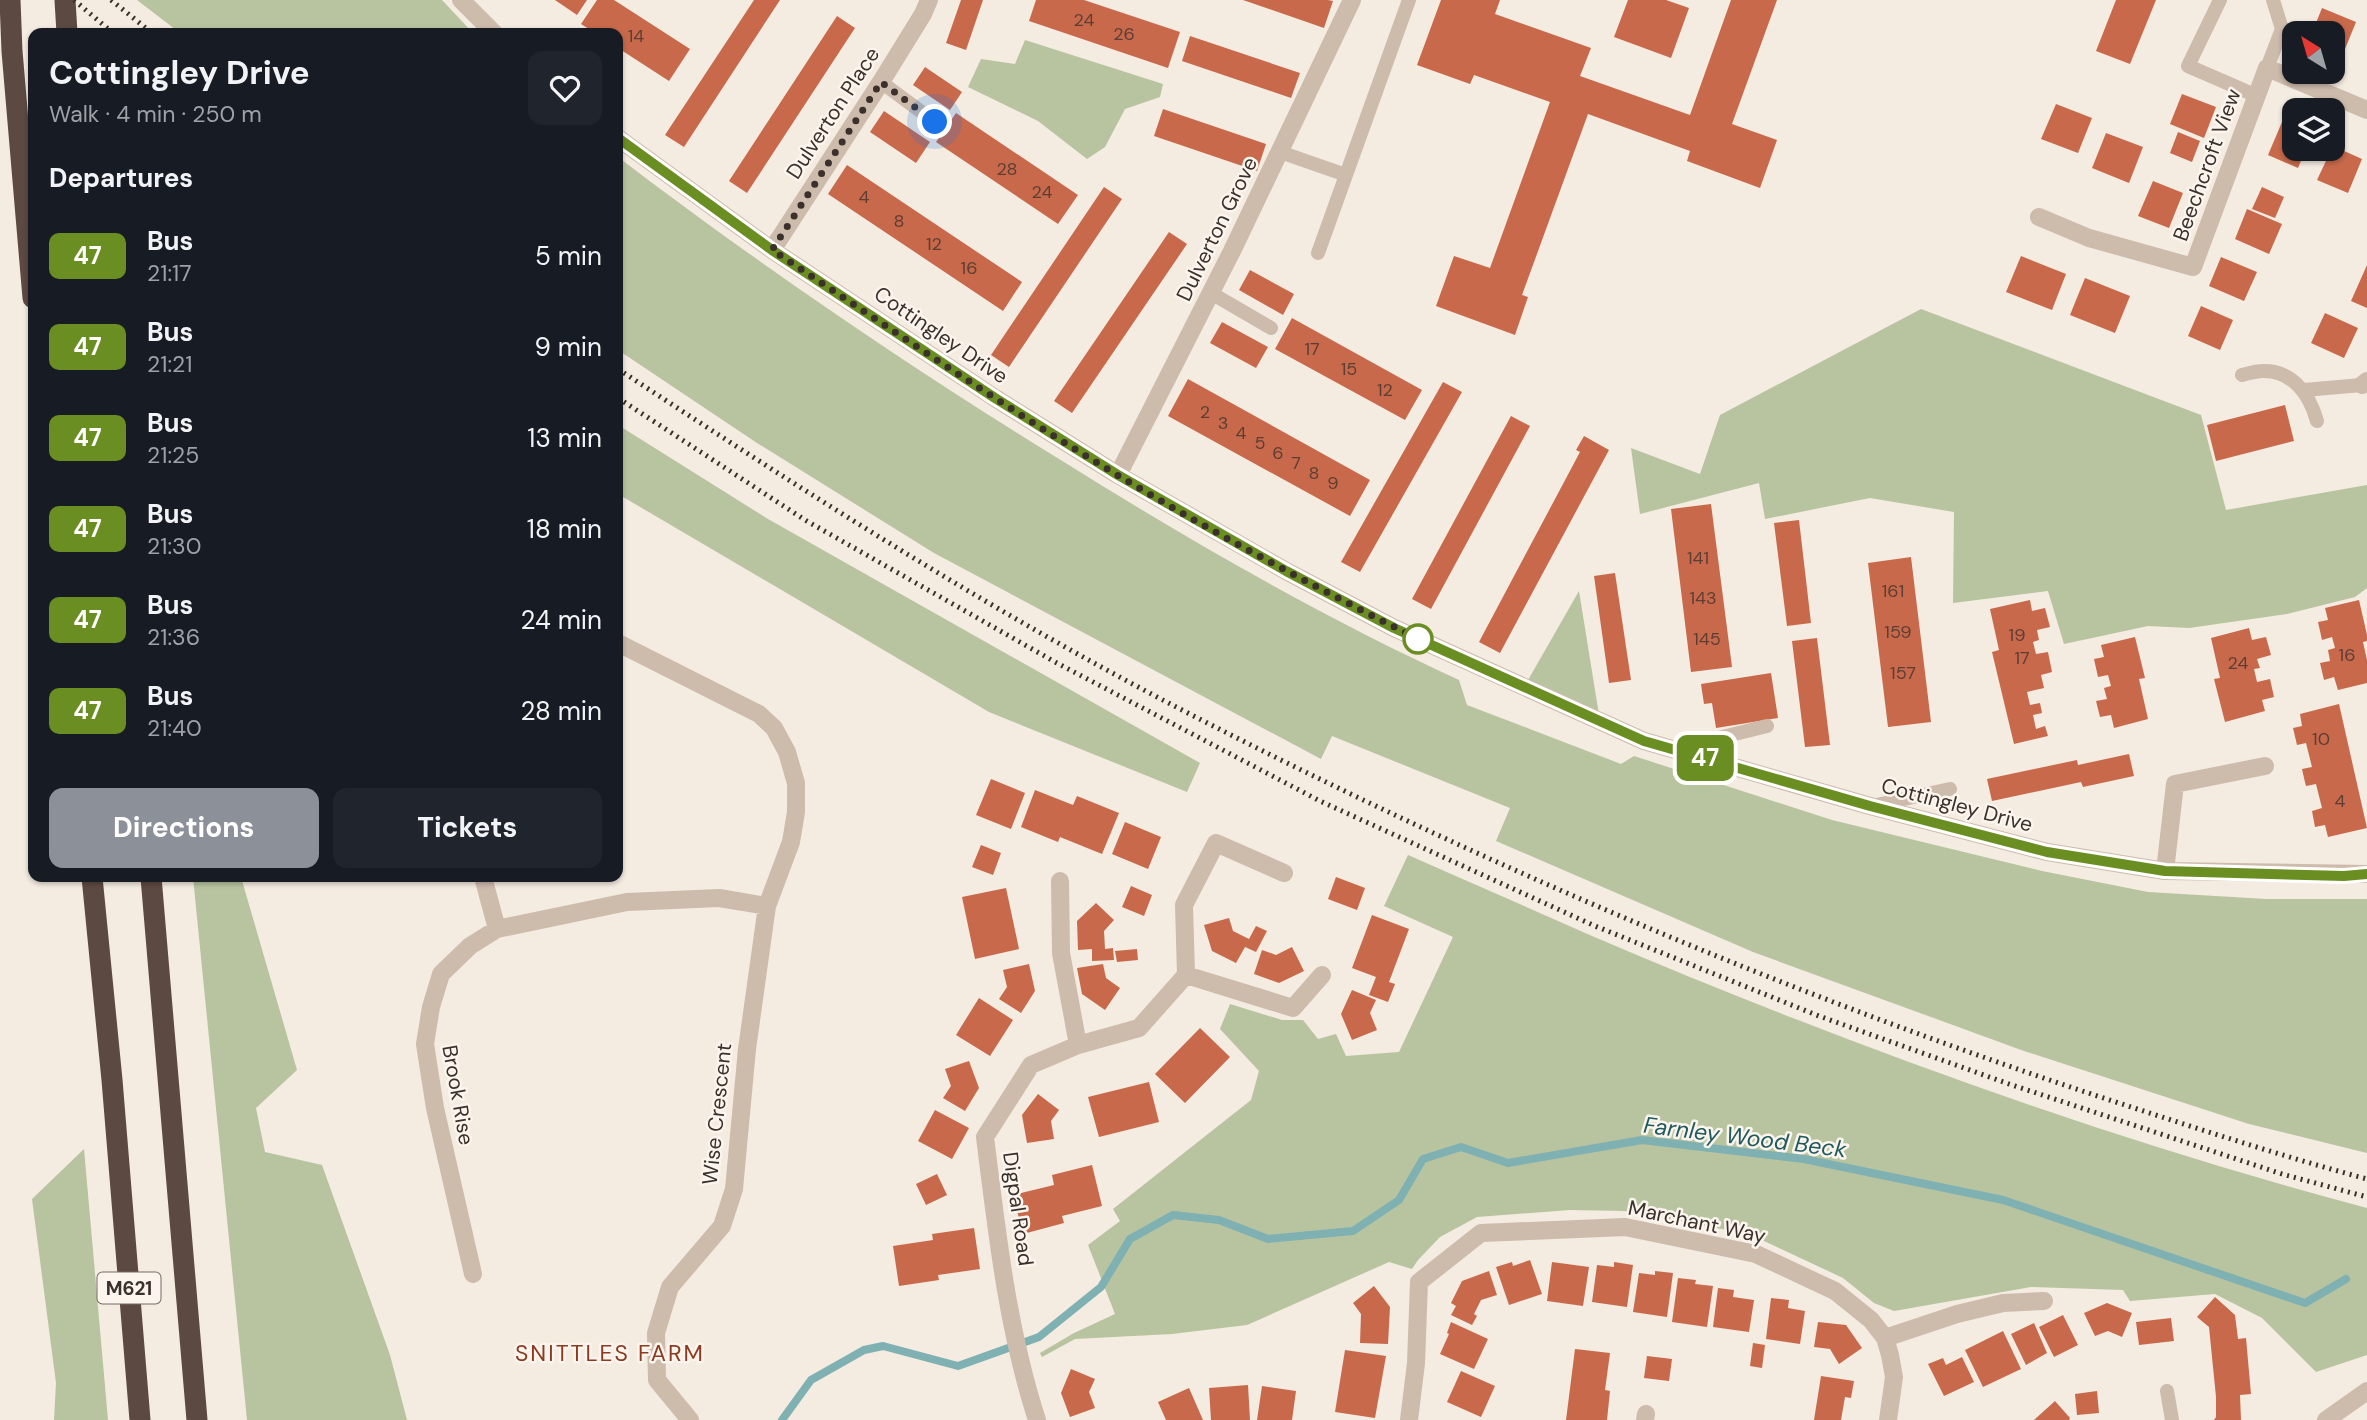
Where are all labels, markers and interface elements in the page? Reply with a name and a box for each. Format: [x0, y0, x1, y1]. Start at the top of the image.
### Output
house number: 24 [1074, 8, 1095, 32]
north arrow [2282, 21, 2345, 84]
map controls [2282, 21, 2345, 161]
house number: 26 [1113, 22, 1135, 46]
house number: 14 [628, 24, 644, 48]
street label: Dulverton Place [780, 42, 886, 184]
text: Cottingley Drive [49, 51, 310, 94]
button: heart [528, 51, 602, 125]
street label: Beechcroft View [2166, 85, 2248, 245]
button: layers [2282, 98, 2345, 161]
text: Walk · 4 min · 250 m [49, 99, 262, 129]
your location [917, 104, 952, 139]
street label: Dulverton Grove [1170, 152, 1264, 306]
house number: 28 [996, 157, 1018, 181]
text: Departures [49, 161, 193, 195]
house number: 24 [1032, 180, 1053, 204]
house number: 4 [859, 185, 870, 209]
house number: 8 [894, 209, 904, 233]
text: Bus [147, 224, 193, 258]
house number: 12 [926, 232, 942, 256]
text: 5 min [535, 239, 602, 273]
text: 47 [73, 240, 102, 271]
house number: 16 [961, 256, 977, 280]
text: 21:17 [147, 258, 192, 288]
street label: Cottingley Drive [869, 280, 1013, 390]
text: Bus [147, 315, 193, 349]
text: 9 min [534, 330, 602, 364]
text: 47 [73, 331, 102, 362]
house number: 17 [1304, 337, 1320, 361]
text: 21:21 [147, 349, 193, 379]
house number: 15 [1341, 357, 1357, 381]
house number: 12 [1377, 378, 1393, 402]
house number: 2 [1200, 400, 1210, 424]
text: Bus [147, 406, 193, 440]
house number: 3 [1218, 411, 1228, 435]
text: 13 min [527, 421, 602, 455]
house number: 4 [1236, 421, 1247, 445]
text: 47 [73, 422, 102, 453]
house number: 5 [1255, 431, 1265, 455]
text: 21:25 [147, 440, 199, 470]
house number: 6 [1272, 441, 1284, 465]
house number: 7 [1291, 451, 1301, 475]
house number: 8 [1309, 461, 1319, 485]
house number: 9 [1327, 471, 1339, 495]
text: Bus [147, 497, 193, 531]
text: 18 min [527, 512, 602, 546]
text: 47 [73, 513, 102, 544]
text: 21:30 [147, 531, 201, 561]
house number: 141 [1687, 546, 1709, 570]
house number: 161 [1882, 579, 1904, 603]
house number: 143 [1689, 586, 1717, 610]
text: Bus [147, 588, 193, 622]
text: 24 min [520, 603, 602, 637]
text: 47 [73, 604, 102, 635]
house number: 159 [1884, 620, 1912, 644]
text: 21:36 [147, 622, 200, 652]
house number: 19 [2009, 623, 2025, 647]
unlabelled marker [1403, 624, 1433, 654]
house number: 145 [1693, 627, 1721, 651]
house number: 16 [2339, 643, 2355, 667]
house number: 17 [2014, 646, 2030, 670]
house number: 24 [2228, 651, 2249, 675]
house number: 157 [1890, 661, 1916, 685]
text: Bus [147, 679, 193, 713]
text: 28 min [520, 694, 602, 728]
text: 47 [73, 695, 102, 726]
text: 21:40 [147, 713, 202, 743]
house number: 10 [2312, 727, 2330, 751]
line badge: 47 [1674, 735, 1736, 781]
text: 47 [1691, 742, 1719, 773]
street label: Cottingley Drive [1878, 771, 2036, 839]
button: Directions [49, 788, 319, 868]
button: Tickets [333, 788, 602, 868]
house number: 4 [2335, 789, 2346, 813]
street label: Wise Crescent [696, 1042, 738, 1186]
street label: Brook Rise [435, 1043, 481, 1147]
water label: Farnley Wood Beck [1642, 1110, 1848, 1164]
street label: Digpal Road [996, 1150, 1040, 1268]
street label: Marchant Way [1626, 1194, 1769, 1250]
road number: M621 [97, 1272, 160, 1304]
district label: SNITTLES FARM [515, 1338, 705, 1368]

